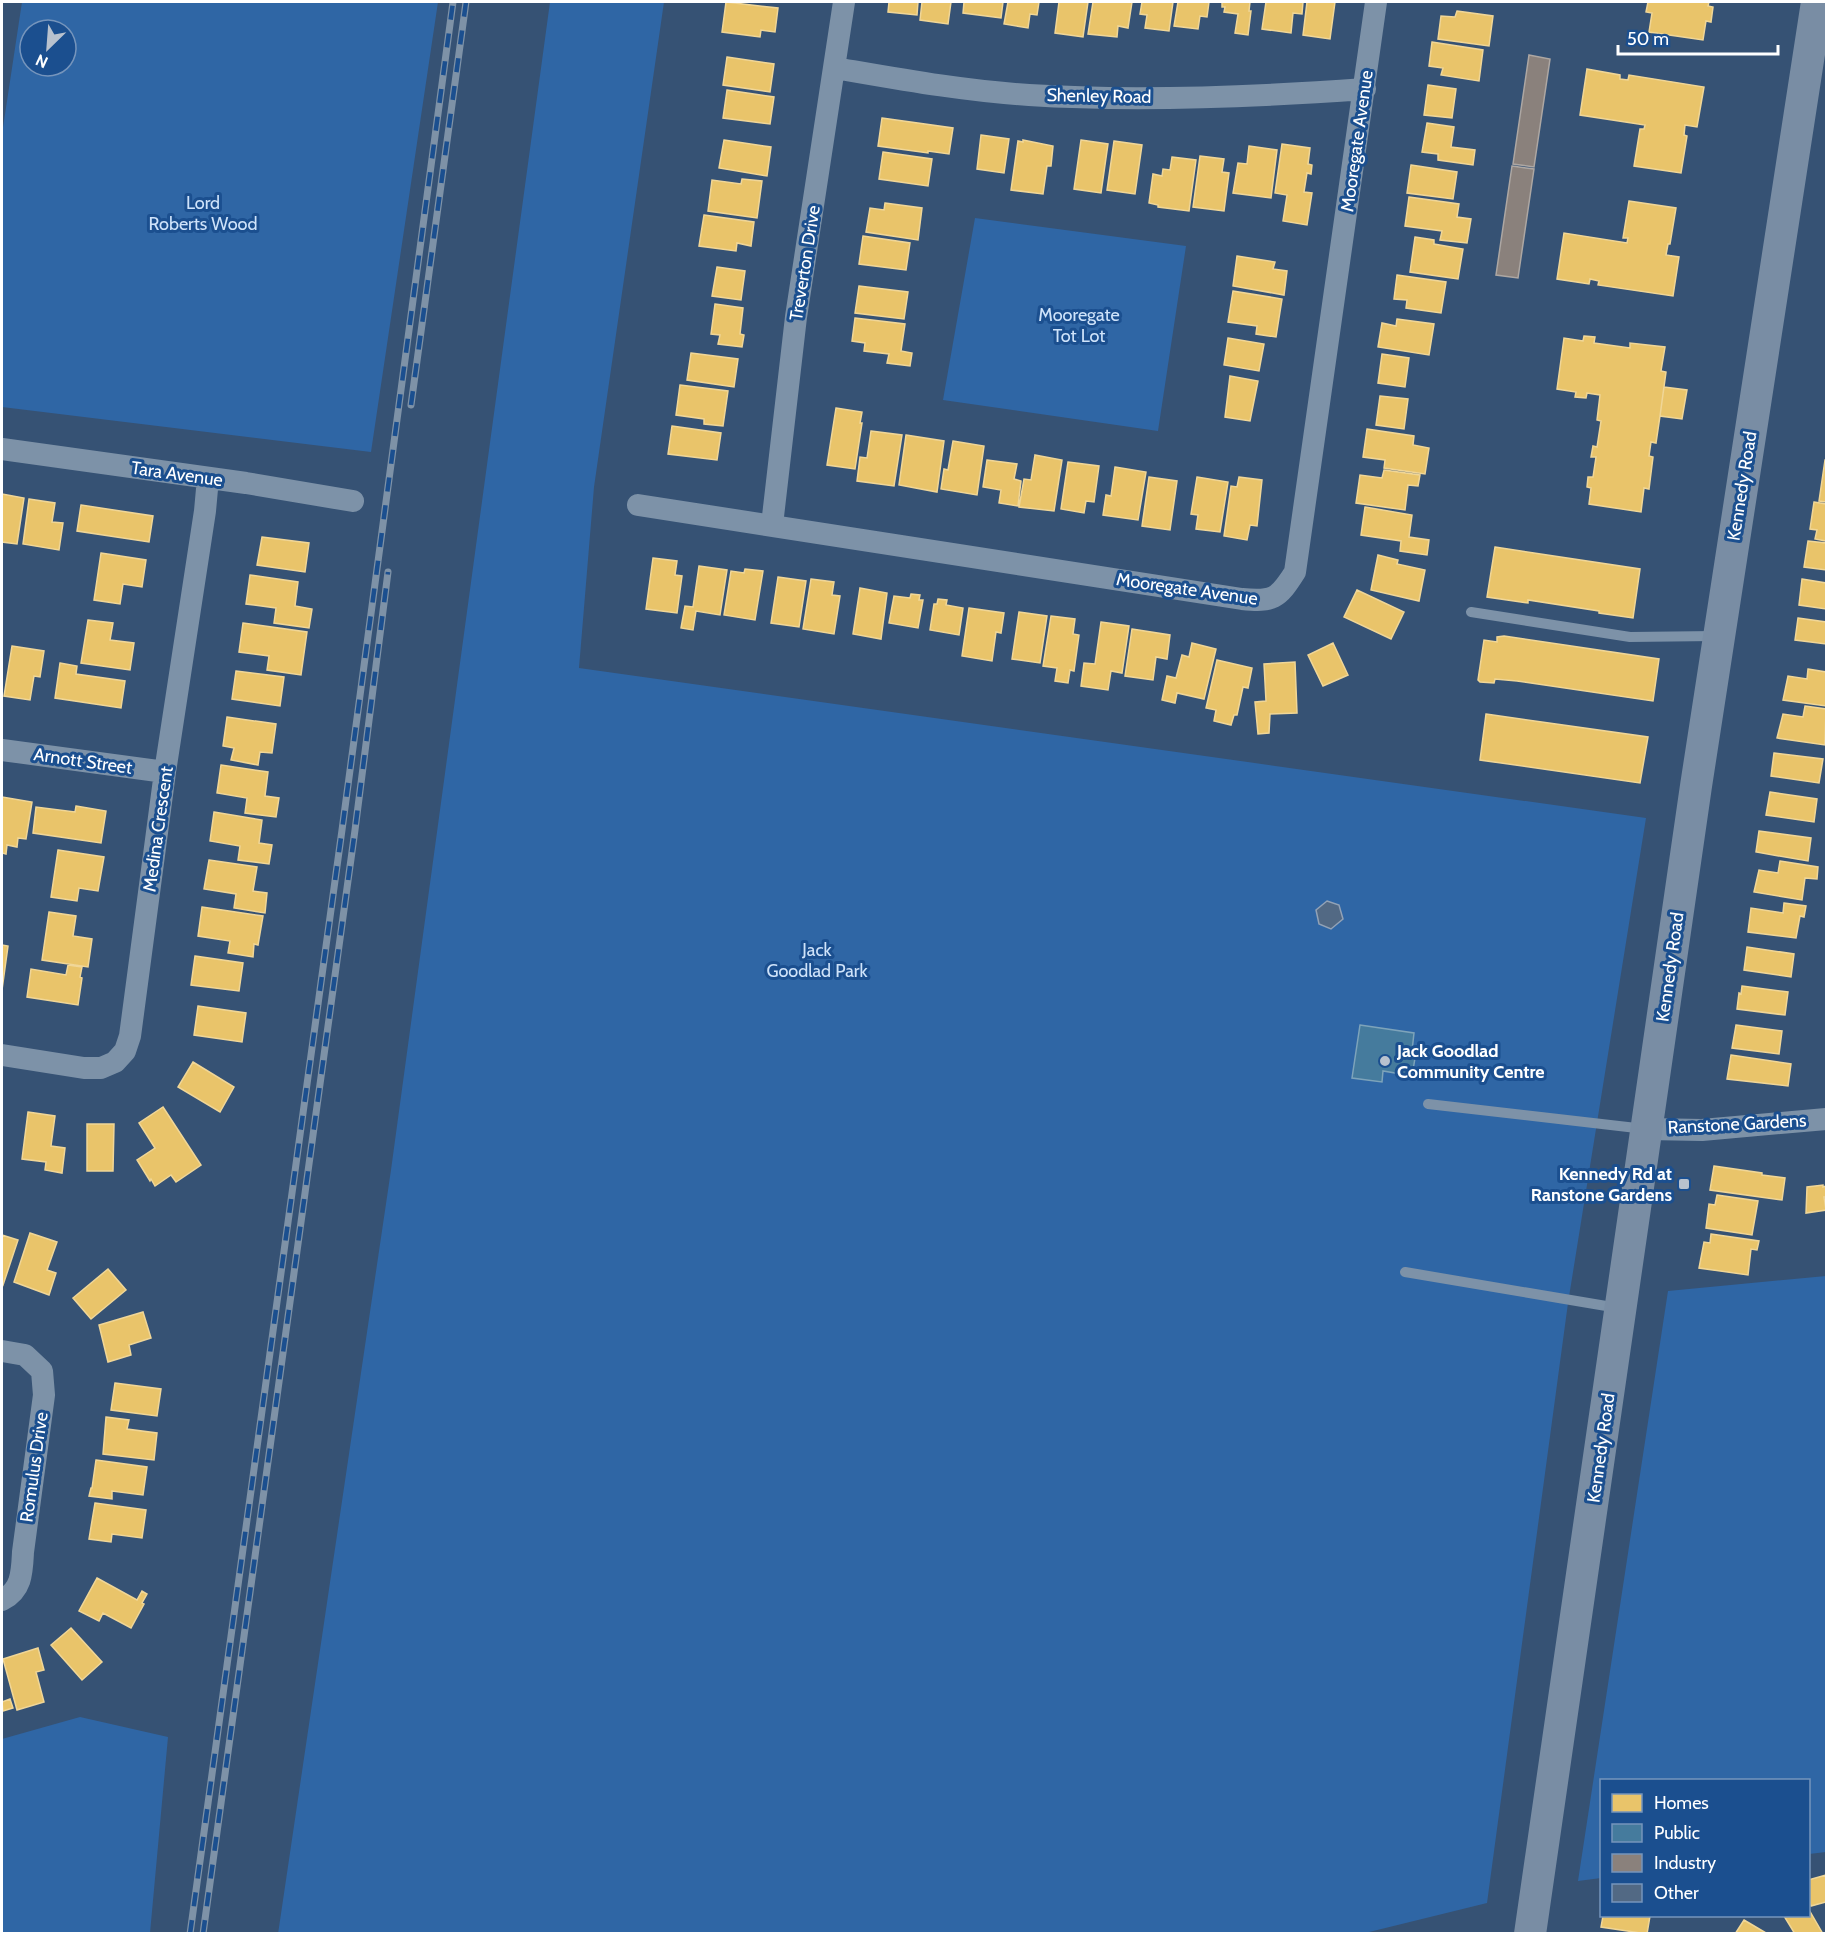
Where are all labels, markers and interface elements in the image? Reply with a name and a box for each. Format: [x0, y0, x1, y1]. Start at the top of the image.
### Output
north arrow [18, 18, 78, 78]
scale bar [1618, 18, 1778, 56]
text: 50 m [1627, 28, 1669, 50]
text: N [33, 50, 51, 72]
street label: Mooregate Avenue [1336, 69, 1378, 213]
street label: Shenley Road [1046, 84, 1152, 108]
park label: Lord Roberts Wood [149, 192, 258, 235]
street label: Treverton Drive [785, 204, 825, 322]
park label: Mooregate Tot Lot [1038, 304, 1120, 347]
street label: Kennedy Road [1723, 430, 1761, 542]
street label: Tara Avenue [130, 457, 224, 491]
street label: Mooregate Avenue [1115, 568, 1259, 610]
street label: Arnott Street [32, 743, 134, 779]
street label: Medina Crescent [138, 765, 178, 893]
street label: Kennedy Road [1651, 911, 1689, 1023]
park label: Jack Goodlad Park [766, 939, 869, 982]
place label: Jack Goodlad Community Centre [1396, 1040, 1544, 1083]
marker: Jack Goodlad Community Centre [1378, 1054, 1392, 1068]
street label: Ranstone Gardens [1667, 1109, 1807, 1139]
place label: Kennedy Rd at Ranstone Gardens [1531, 1163, 1672, 1206]
marker: Kennedy Rd at Ranstone Gardens [1677, 1177, 1691, 1191]
street label: Kennedy Road [1582, 1392, 1620, 1504]
street label: Romulus Drive [15, 1410, 53, 1524]
legend [1600, 1779, 1810, 1917]
text: Homes [1654, 1792, 1709, 1814]
text: Public [1654, 1822, 1700, 1844]
text: Industry [1654, 1852, 1716, 1874]
text: Other [1654, 1882, 1699, 1904]

